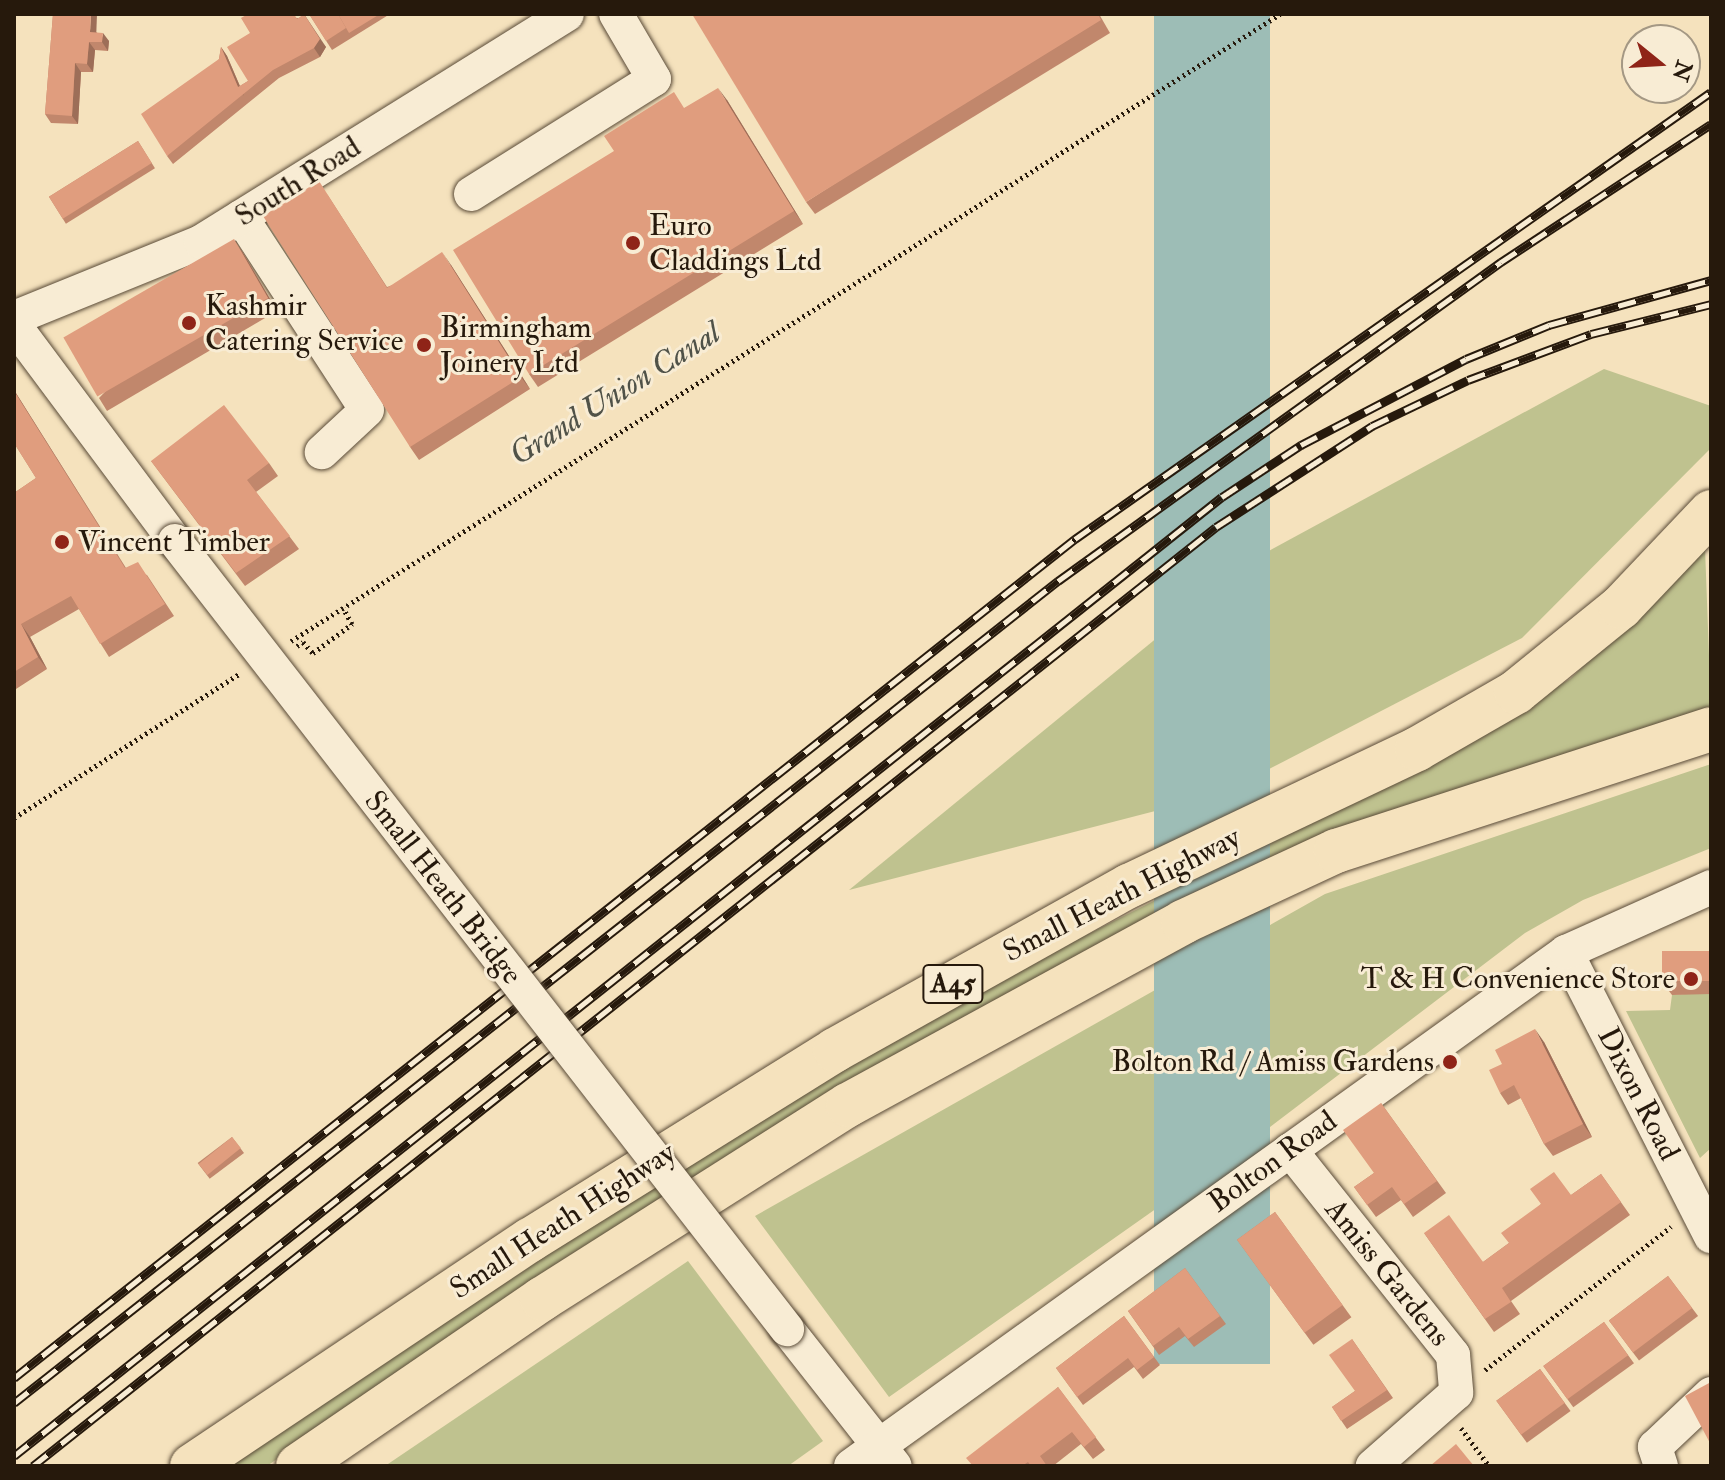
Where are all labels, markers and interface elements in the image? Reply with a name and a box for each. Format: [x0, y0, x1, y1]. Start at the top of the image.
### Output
north arrow [1621, 24, 1701, 104]
text: N [1666, 57, 1698, 84]
street label: South Road [229, 129, 367, 235]
place label: Euro Claddings Ltd [649, 208, 821, 278]
marker: Euro Claddings Ltd [624, 234, 642, 252]
place label: Kashmir Catering Service [205, 288, 403, 358]
place label: Birmingham Joinery Ltd [440, 310, 592, 380]
marker: Kashmir Catering Service [180, 314, 198, 332]
water label: Grand Union Canal [503, 314, 727, 474]
marker: Birmingham Joinery Ltd [415, 336, 433, 354]
place label: Vincent Timber [78, 524, 270, 560]
marker: Vincent Timber [53, 533, 71, 551]
street label: Small Heath Bridge [356, 784, 530, 992]
street label: Small Heath Highway [997, 820, 1247, 970]
road number: A45 [921, 960, 985, 1008]
place label: T & H Convenience Store [1361, 961, 1675, 997]
marker: T & H Convenience Store [1682, 970, 1700, 988]
street label: Dixon Road [1589, 1022, 1687, 1166]
place label: Bolton Rd / Amiss Gardens [1112, 1044, 1434, 1080]
marker: Bolton Rd / Amiss Gardens [1441, 1053, 1459, 1071]
street label: Bolton Road [1202, 1103, 1344, 1221]
street label: Small Heath Highway [444, 1135, 682, 1307]
street label: Amiss Gardens [1317, 1192, 1457, 1354]

